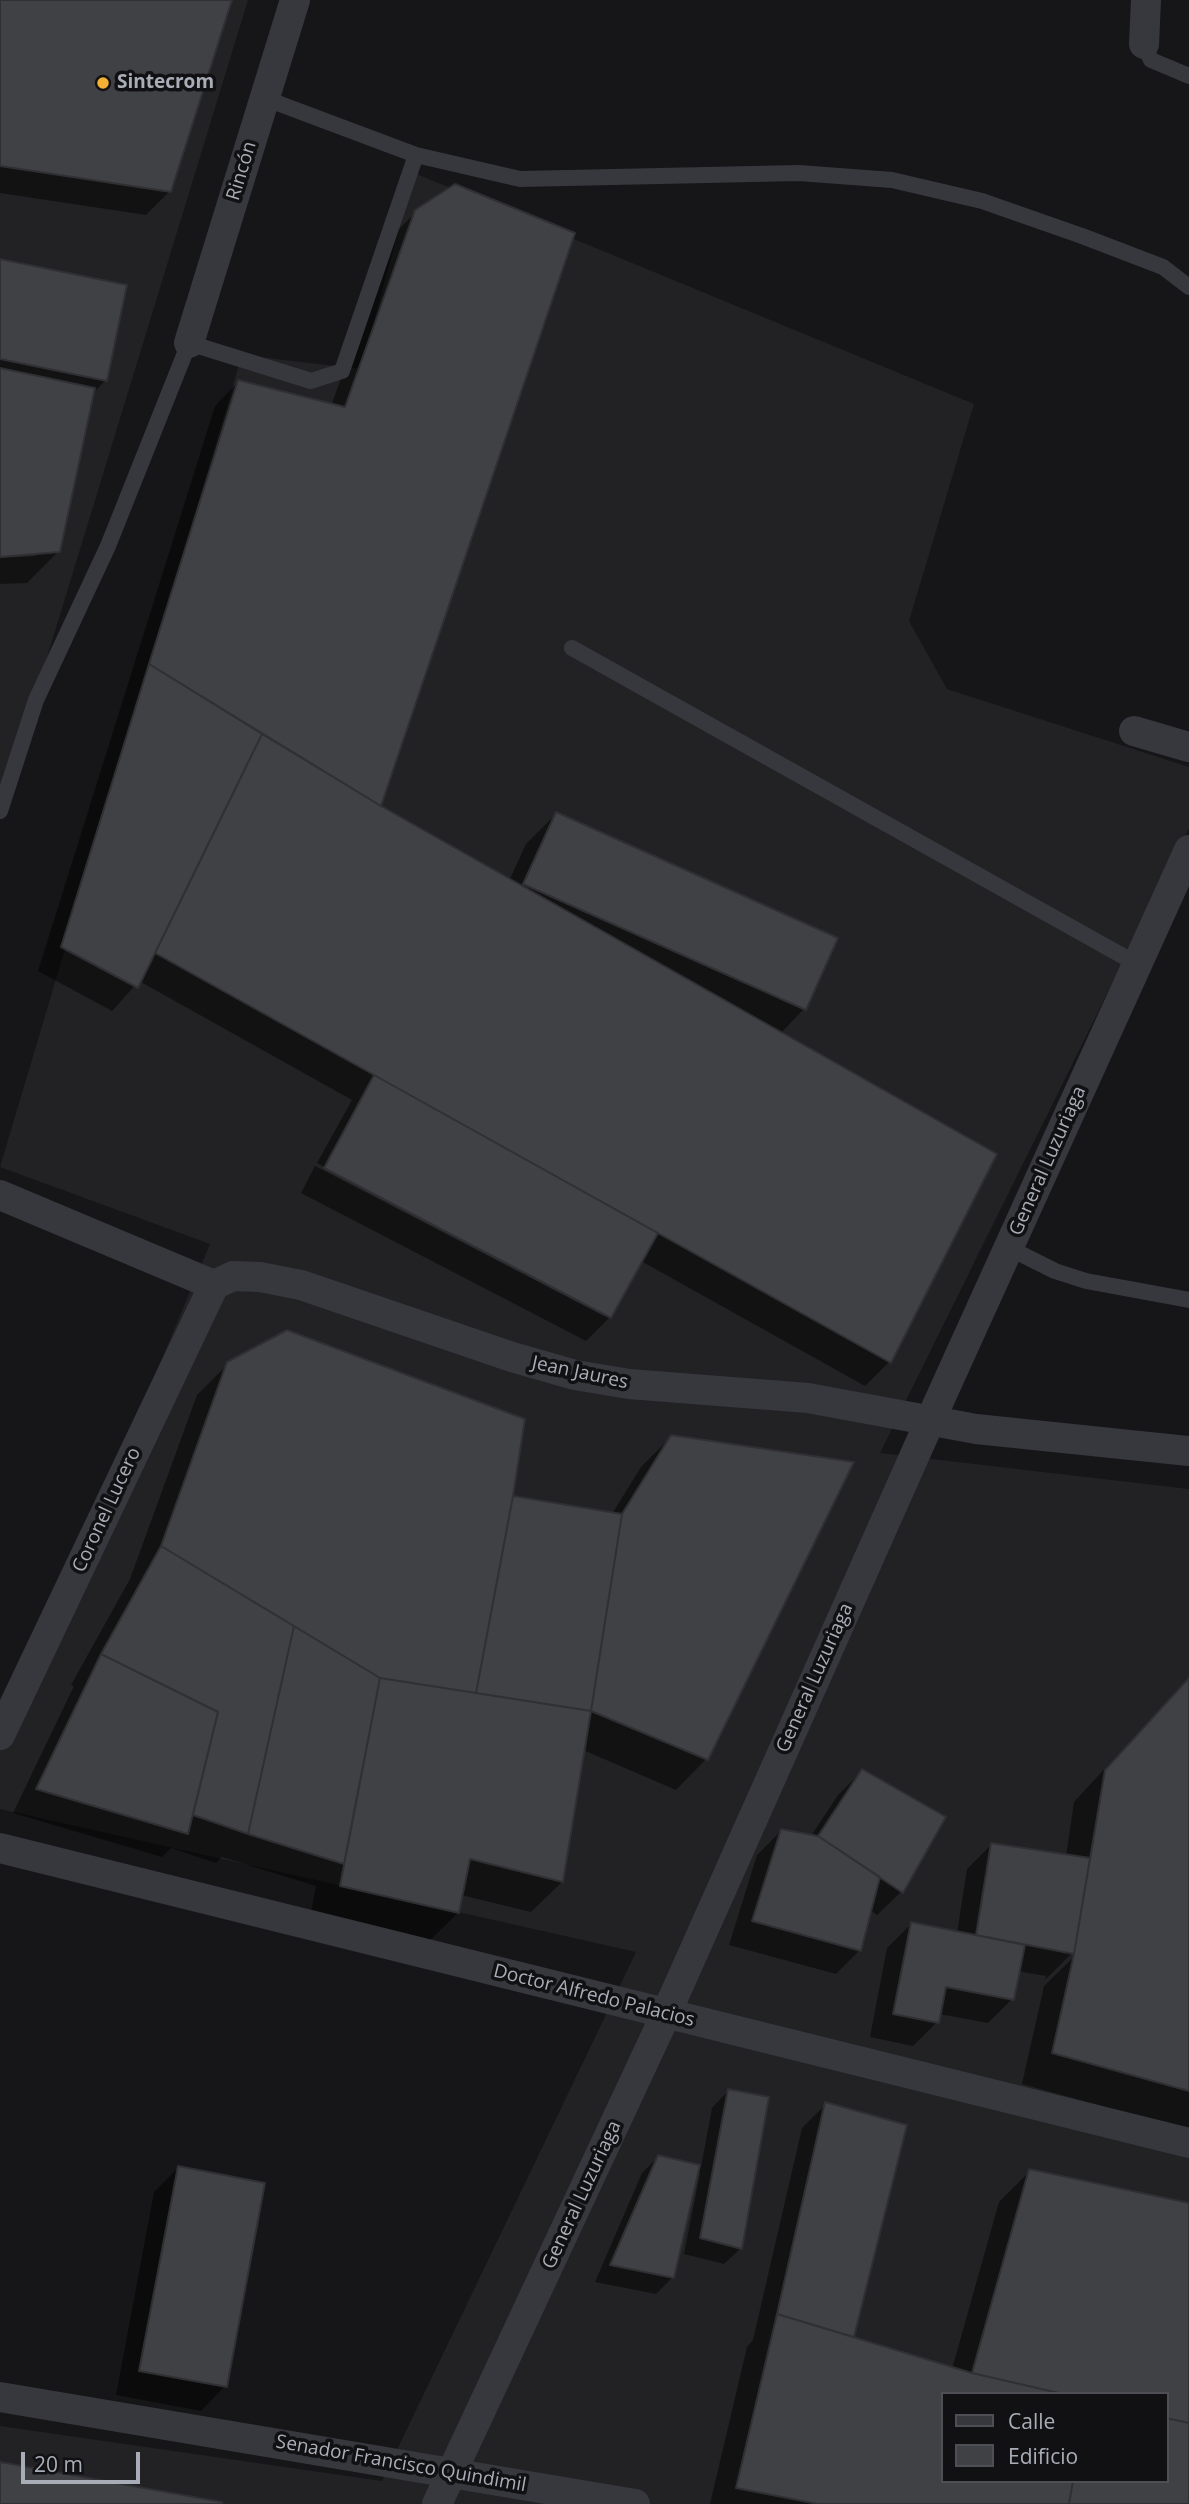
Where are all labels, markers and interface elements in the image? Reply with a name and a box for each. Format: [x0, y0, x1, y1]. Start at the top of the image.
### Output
place label: Sintecrom [117, 72, 214, 94]
marker: Sintecrom [95, 75, 111, 91]
street label: Rincón [222, 139, 262, 203]
street label: General Luzuriaga [1005, 1083, 1091, 1239]
street label: Jean Jaures [530, 1352, 630, 1394]
street label: Coronel Lucero [68, 1444, 146, 1576]
street label: General Luzuriaga [772, 1600, 858, 1756]
street label: Doctor Alfredo Palacios [491, 1960, 697, 2032]
street label: General Luzuriaga [538, 2117, 626, 2273]
legend [940, 2392, 1168, 2483]
text: Calle [1008, 2407, 1055, 2435]
street label: Senador Francisco Quindimil [274, 2431, 528, 2497]
scale bar [24, 2438, 144, 2482]
text: Edificio [1008, 2442, 1078, 2470]
text: 20 m [34, 2450, 83, 2478]

